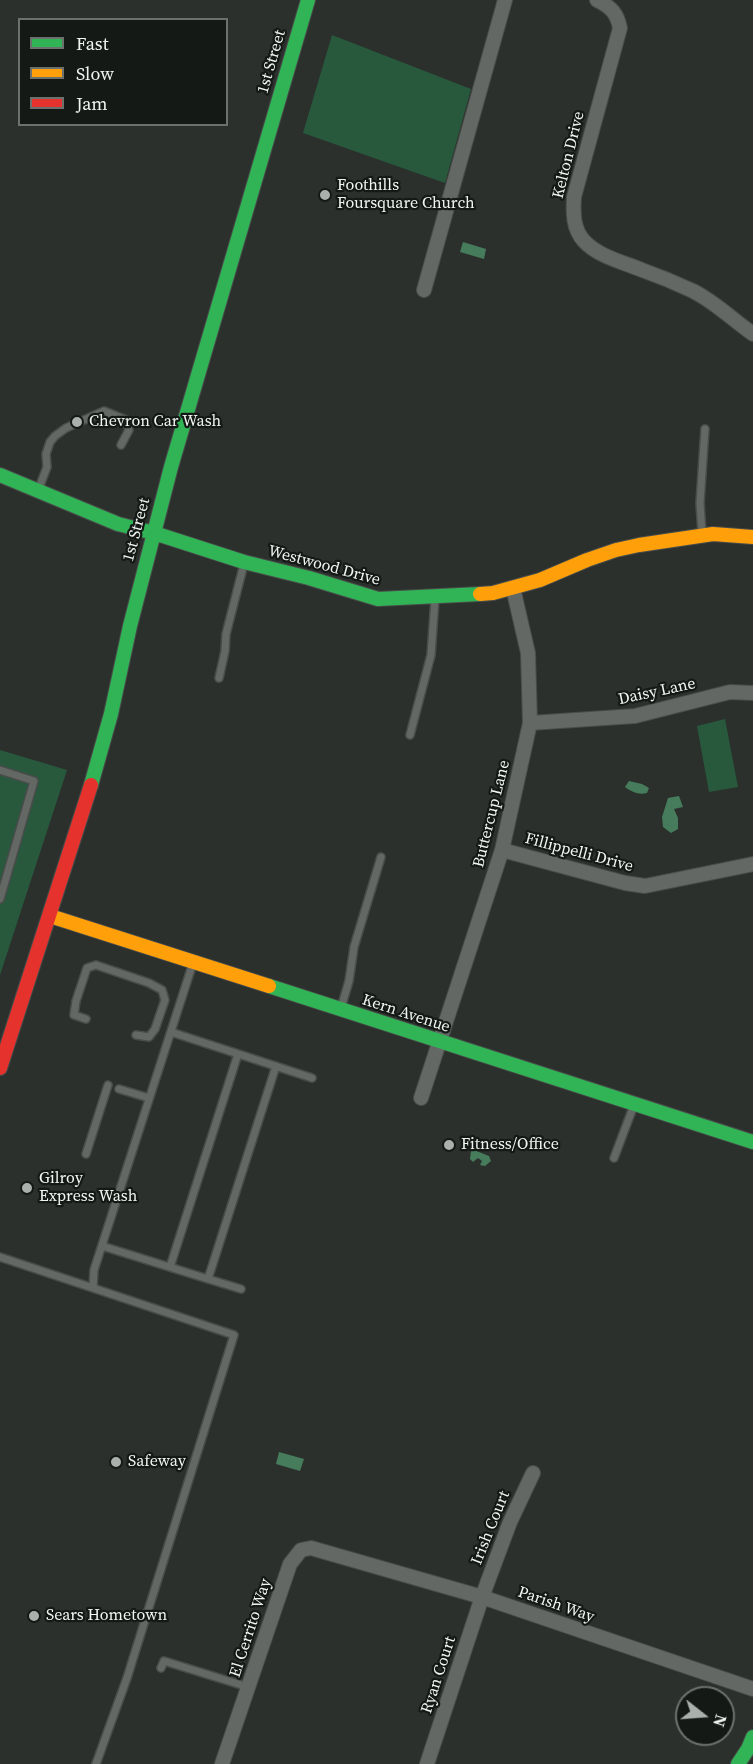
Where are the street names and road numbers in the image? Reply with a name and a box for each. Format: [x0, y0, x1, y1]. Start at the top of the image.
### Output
street label: 1st Street [254, 28, 290, 96]
street label: Kelton Drive [549, 109, 589, 201]
street label: 1st Street [119, 496, 155, 564]
street label: Westwood Drive [266, 542, 382, 590]
street label: Daisy Lane [617, 674, 697, 710]
street label: Buttercup Lane [469, 758, 515, 870]
street label: Fillippelli Drive [523, 829, 635, 877]
street label: Kern Avenue [360, 991, 452, 1037]
street label: Irish Court [468, 1488, 514, 1568]
street label: El Cerrito Way [226, 1576, 276, 1680]
street label: Parish Way [515, 1583, 597, 1627]
street label: Ryan Court [418, 1634, 460, 1716]

